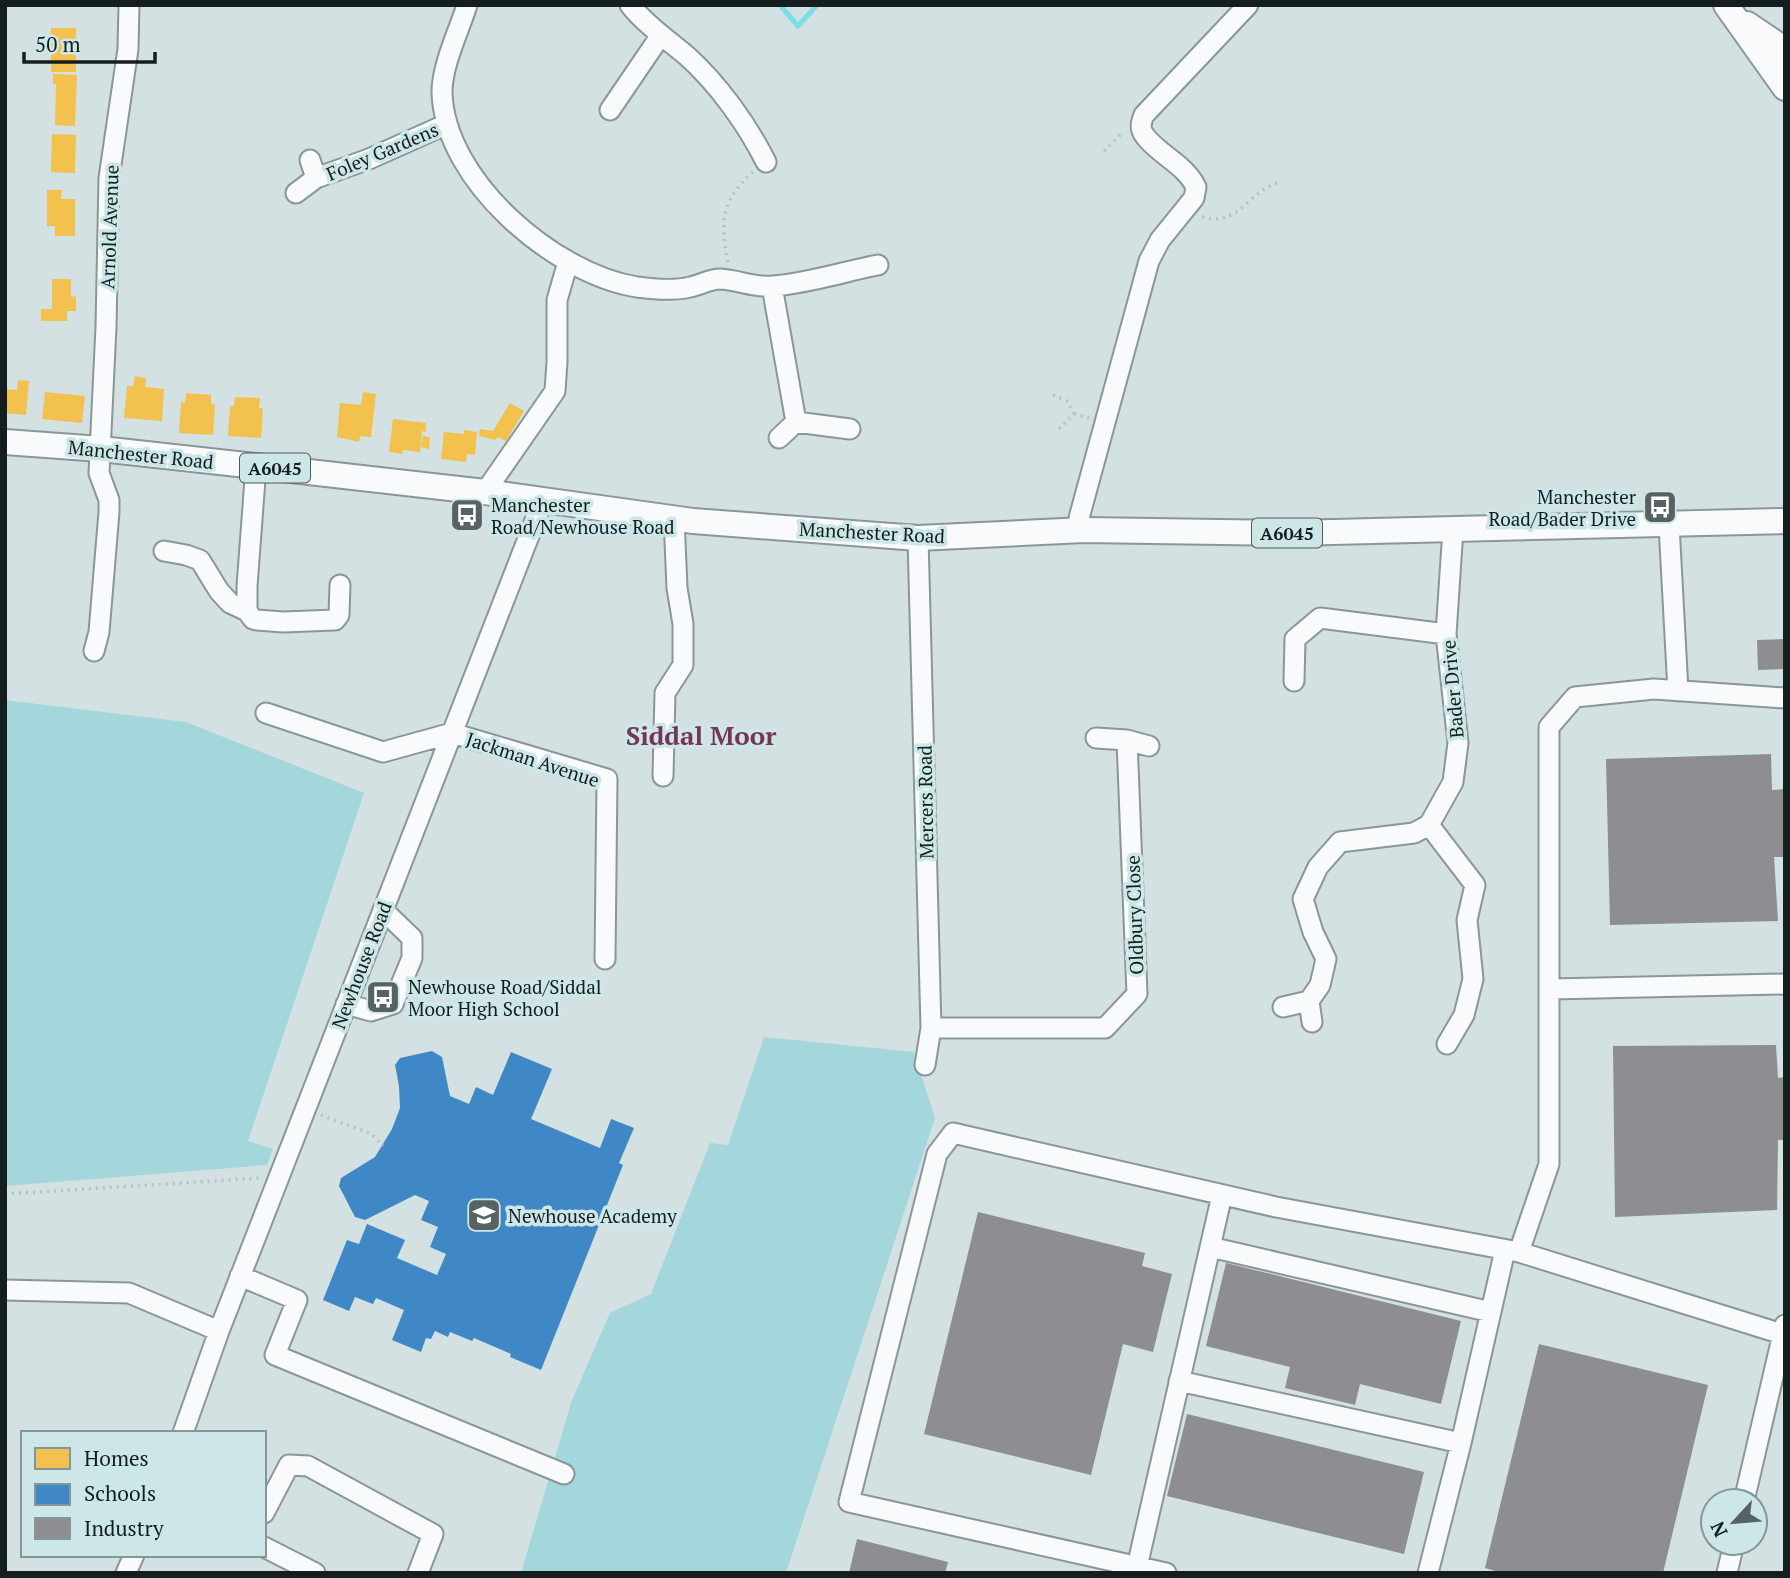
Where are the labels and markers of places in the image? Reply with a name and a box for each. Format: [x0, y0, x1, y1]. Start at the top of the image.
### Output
place label: Manchester Road/Bader Drive [1488, 484, 1637, 531]
bus stop icon: Manchester Road/Bader Drive [1641, 488, 1679, 526]
place label: Manchester Road/Newhouse Road [491, 492, 675, 539]
bus stop icon: Manchester Road/Newhouse Road [448, 496, 486, 534]
place label: Newhouse Road/Siddal Moor High School [408, 974, 601, 1021]
bus stop icon: Newhouse Road/Siddal Moor High School [364, 978, 402, 1016]
school or university icon: Newhouse Academy [465, 1196, 503, 1234]
place label: Newhouse Academy [508, 1203, 677, 1228]

